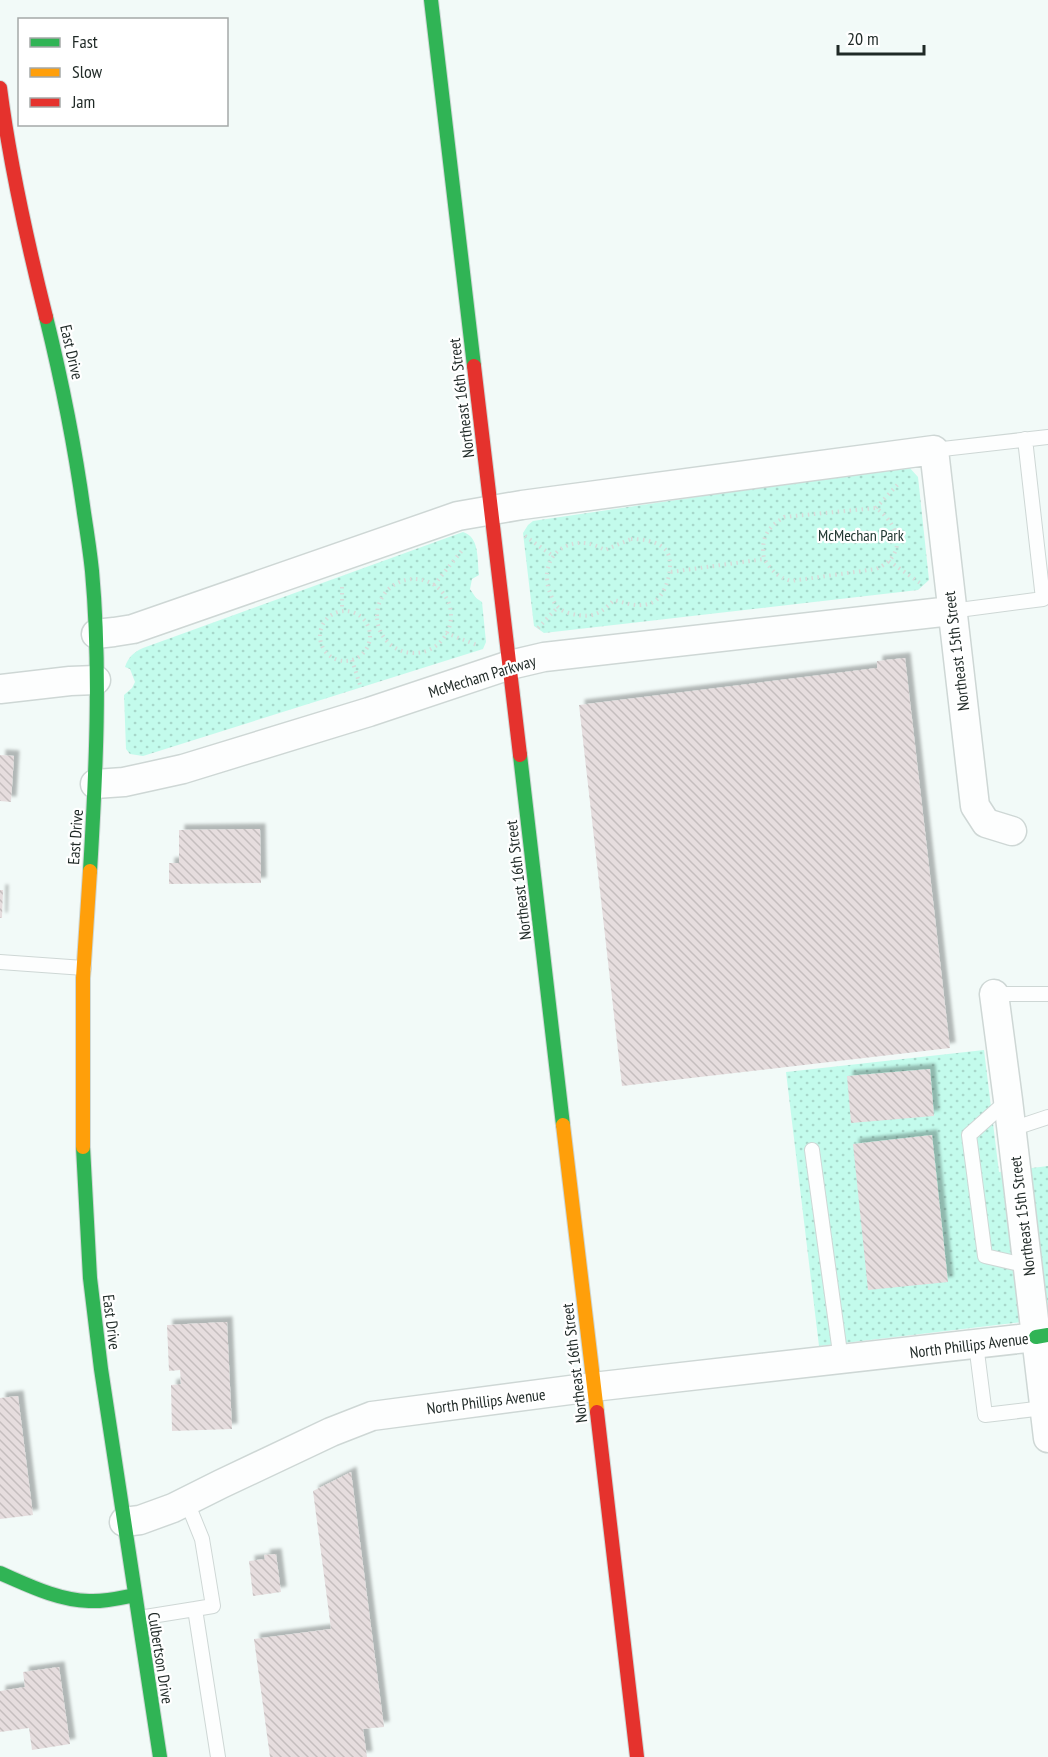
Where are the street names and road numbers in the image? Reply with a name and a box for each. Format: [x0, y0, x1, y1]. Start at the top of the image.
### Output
street label: East Drive [56, 323, 88, 381]
street label: Northeast 16th Street [444, 336, 478, 459]
street label: Northeast 15th Street [939, 589, 973, 712]
street label: McMecham Parkway [426, 650, 538, 702]
street label: East Drive [63, 809, 87, 865]
street label: Northeast 16th Street [501, 818, 535, 941]
street label: Northeast 15th Street [1005, 1154, 1039, 1277]
street label: East Drive [99, 1293, 125, 1351]
street label: Northeast 16th Street [557, 1301, 591, 1424]
street label: North Phillips Avenue [908, 1328, 1030, 1362]
street label: North Phillips Avenue [425, 1384, 547, 1418]
street label: Culbertson Drive [144, 1611, 178, 1705]

